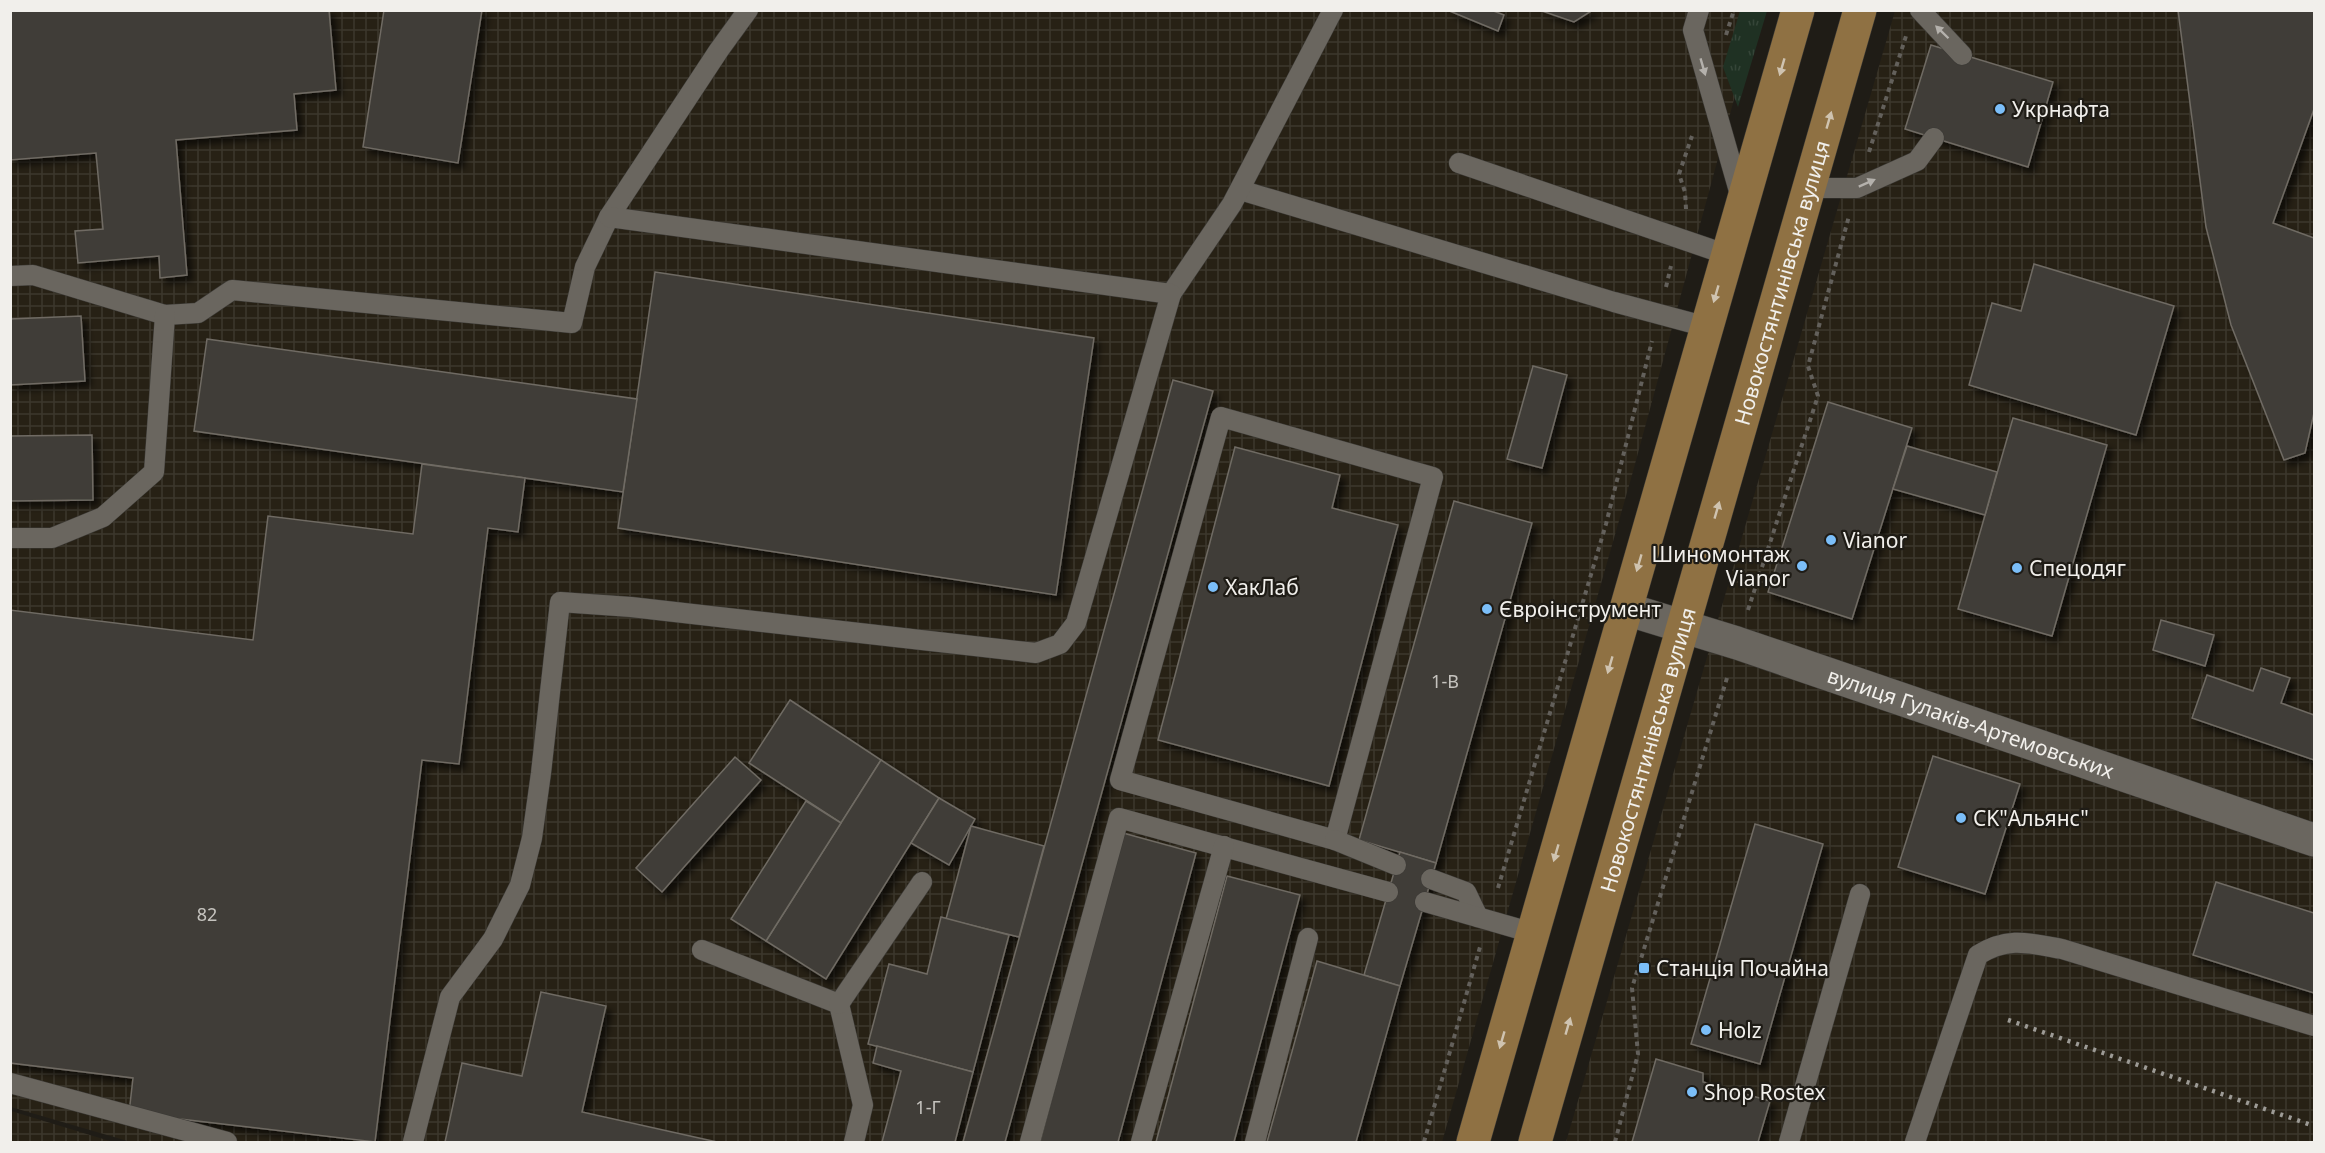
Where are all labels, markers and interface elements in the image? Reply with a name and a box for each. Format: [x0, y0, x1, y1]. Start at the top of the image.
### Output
one-way arrow [1935, 25, 1950, 39]
one-way arrow [1699, 58, 1708, 76]
one-way arrow [1777, 58, 1786, 76]
place label: Укрнафта [2012, 95, 2110, 123]
marker: Укрнафта [1993, 102, 2007, 116]
one-way arrow [1825, 111, 1834, 129]
street label: Новокостянтинівська вулиця [1728, 137, 1836, 428]
one-way arrow [1858, 179, 1875, 188]
one-way arrow [1711, 285, 1720, 303]
one-way arrow [1712, 500, 1722, 519]
place label: Vianor [1843, 526, 1907, 554]
marker: Vianor [1824, 533, 1838, 547]
place label: Шиномонтаж Vianor [1651, 540, 1790, 592]
one-way arrow [1634, 554, 1643, 572]
place label: Спецодяг [2029, 554, 2126, 582]
marker: Шиномонтаж Vianor [1795, 559, 1809, 573]
marker: Спецодяг [2010, 561, 2024, 575]
place label: ХакЛаб [1225, 573, 1299, 601]
marker: ХакЛаб [1206, 580, 1220, 594]
place label: Євроiнструмент [1499, 595, 1661, 623]
marker: Євроiнструмент [1480, 602, 1494, 616]
street label: Новокостянтинівська вулиця [1593, 604, 1702, 896]
one-way arrow [1604, 656, 1614, 674]
street label: вулиця Гулаків-Артемовських [1824, 661, 2118, 785]
house number: 1-В [1431, 669, 1459, 693]
place label: CK"Альянс" [1973, 804, 2089, 832]
marker: CK"Альянс" [1954, 811, 1968, 825]
one-way arrow [1551, 844, 1560, 862]
house number: 82 [197, 902, 217, 926]
place label: Станція Почайна [1656, 954, 1829, 982]
marker: Станція Почайна [1637, 961, 1651, 975]
place label: Holz [1718, 1016, 1762, 1044]
one-way arrow [1564, 1017, 1573, 1035]
marker: Holz [1699, 1023, 1713, 1037]
one-way arrow [1497, 1031, 1506, 1049]
place label: Shop Rostex [1704, 1078, 1826, 1106]
marker: Shop Rostex [1685, 1085, 1699, 1099]
house number: 1-Г [915, 1095, 941, 1119]

